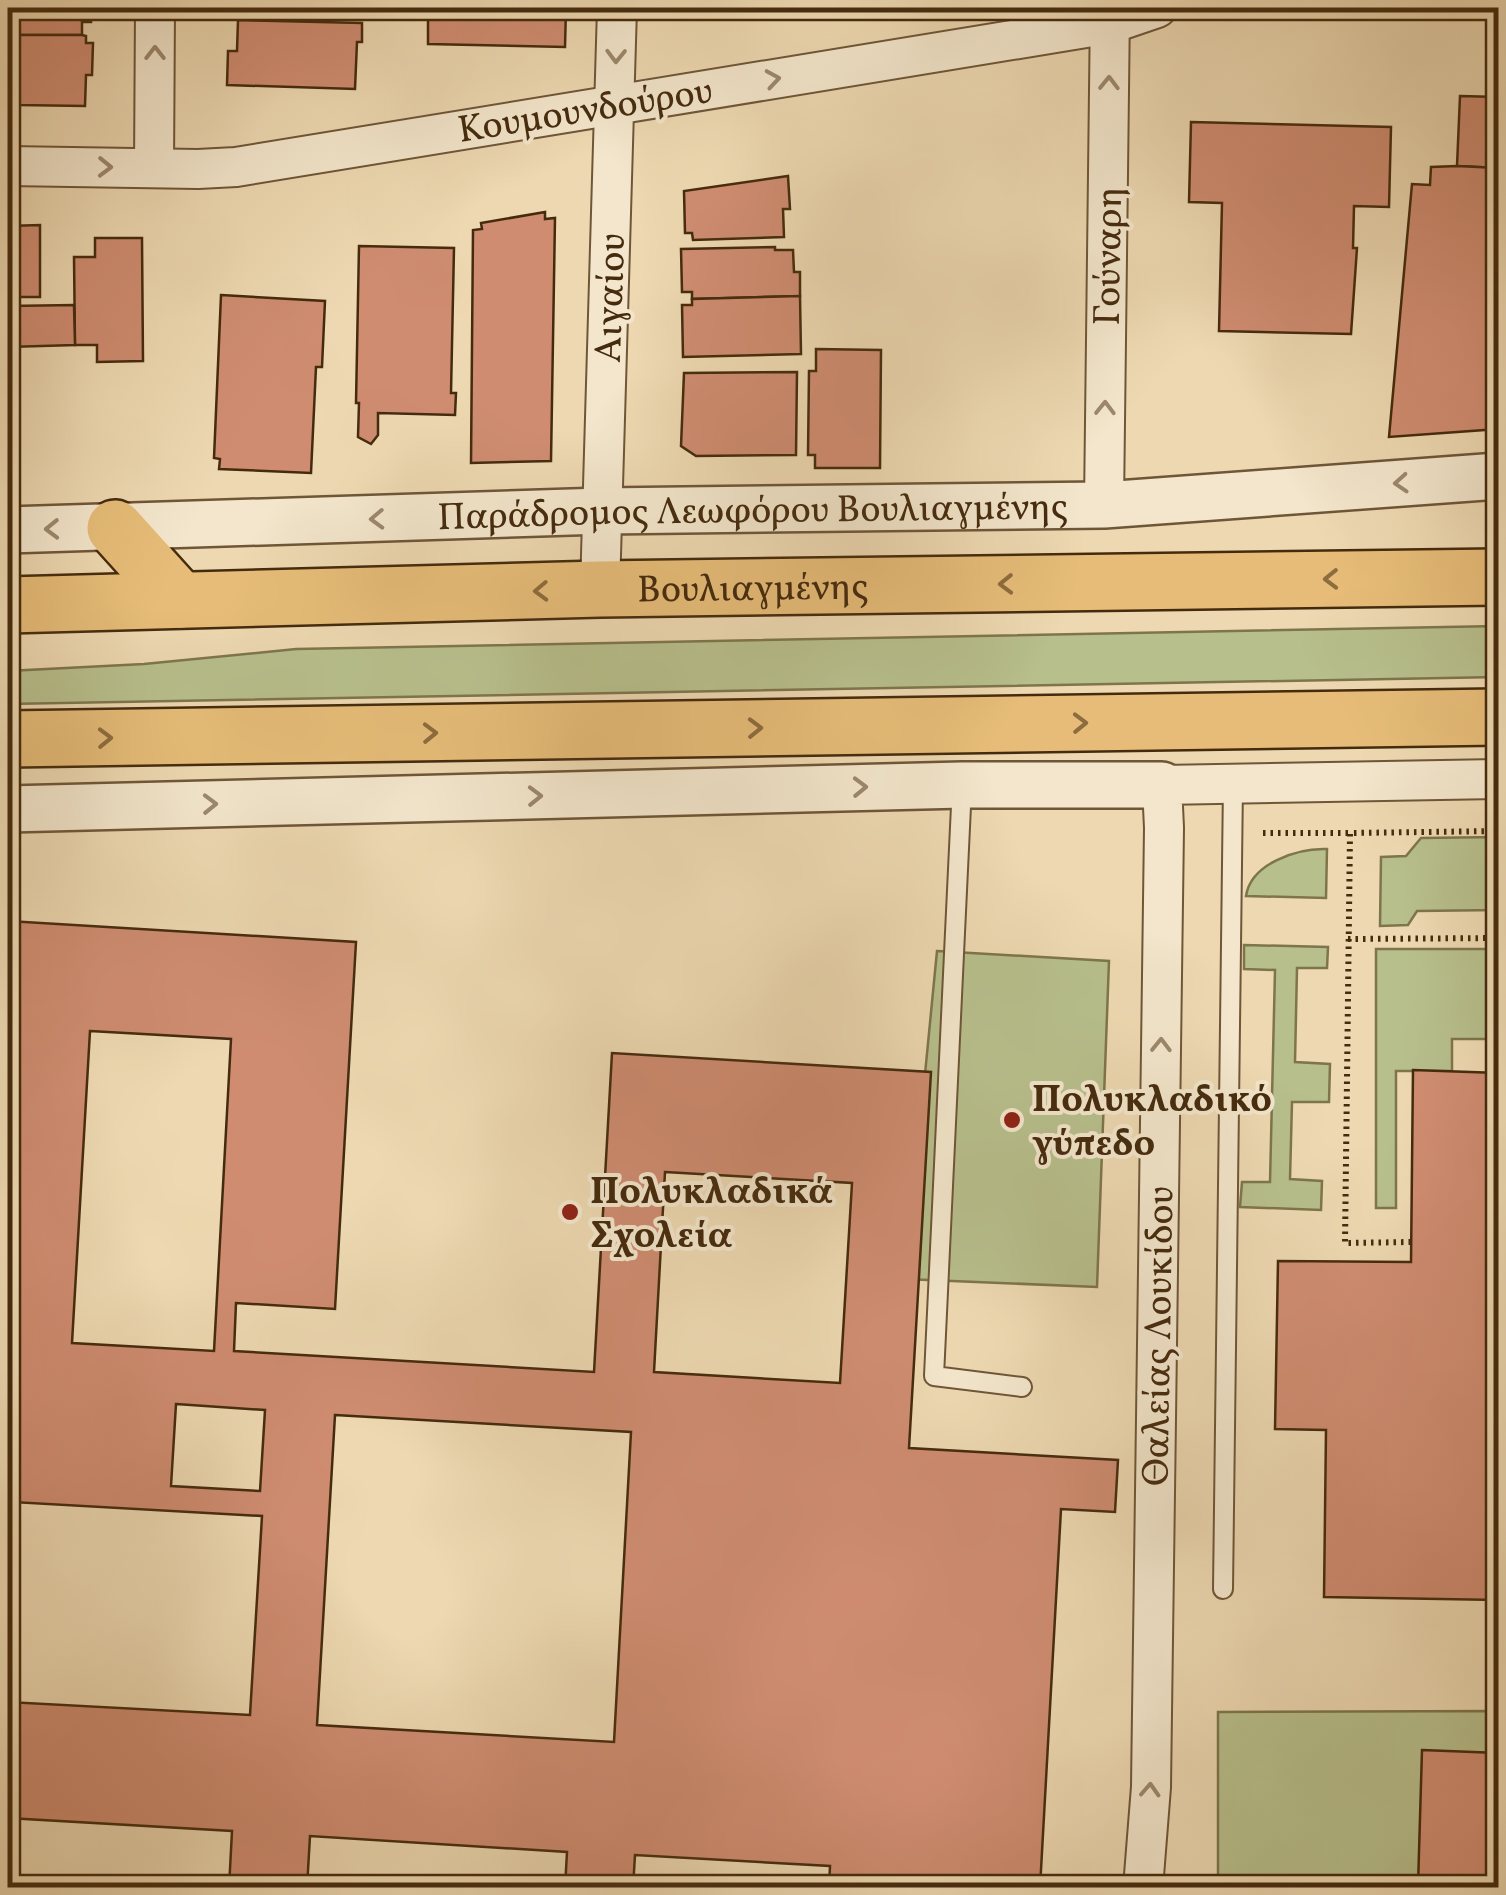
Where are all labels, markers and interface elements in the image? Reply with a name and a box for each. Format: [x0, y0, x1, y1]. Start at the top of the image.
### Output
one-way arrow [144, 44, 165, 60]
one-way arrow [606, 48, 627, 64]
street label: Κουμουνδούρου [454, 66, 717, 159]
one-way arrow [765, 69, 781, 90]
one-way arrow [1098, 74, 1120, 90]
one-way arrow [97, 157, 113, 178]
street label: Γούναρη [1083, 186, 1138, 326]
street label: Αιγαίου [584, 232, 641, 364]
one-way arrow [1094, 399, 1116, 414]
one-way arrow [1393, 472, 1409, 493]
street label: Παράδρομος Λεωφόρου Βουλιαγμένης [437, 482, 1068, 546]
one-way arrow [369, 509, 385, 530]
one-way arrow [44, 518, 60, 540]
street label: Βουλιαγμένης [637, 562, 869, 619]
one-way arrow [1323, 569, 1339, 590]
one-way arrow [998, 573, 1014, 594]
one-way arrow [533, 580, 549, 601]
one-way arrow [1072, 713, 1088, 734]
one-way arrow [748, 717, 763, 739]
one-way arrow [422, 722, 438, 744]
one-way arrow [98, 727, 113, 749]
one-way arrow [852, 777, 868, 798]
one-way arrow [527, 785, 543, 806]
one-way arrow [202, 793, 218, 815]
one-way arrow [1151, 1037, 1172, 1053]
place label: Πολυκλαδικό γύπεδο [1032, 1075, 1272, 1172]
marker: Πολυκλαδικό γύπεδο [1001, 1109, 1023, 1131]
place label: Πολυκλαδικά Σχολεία [590, 1167, 833, 1264]
street label: Θαλείας Λουκίδου [1131, 1186, 1190, 1487]
marker: Πολυκλαδικά Σχολεία [559, 1201, 581, 1223]
one-way arrow [1139, 1782, 1160, 1798]

